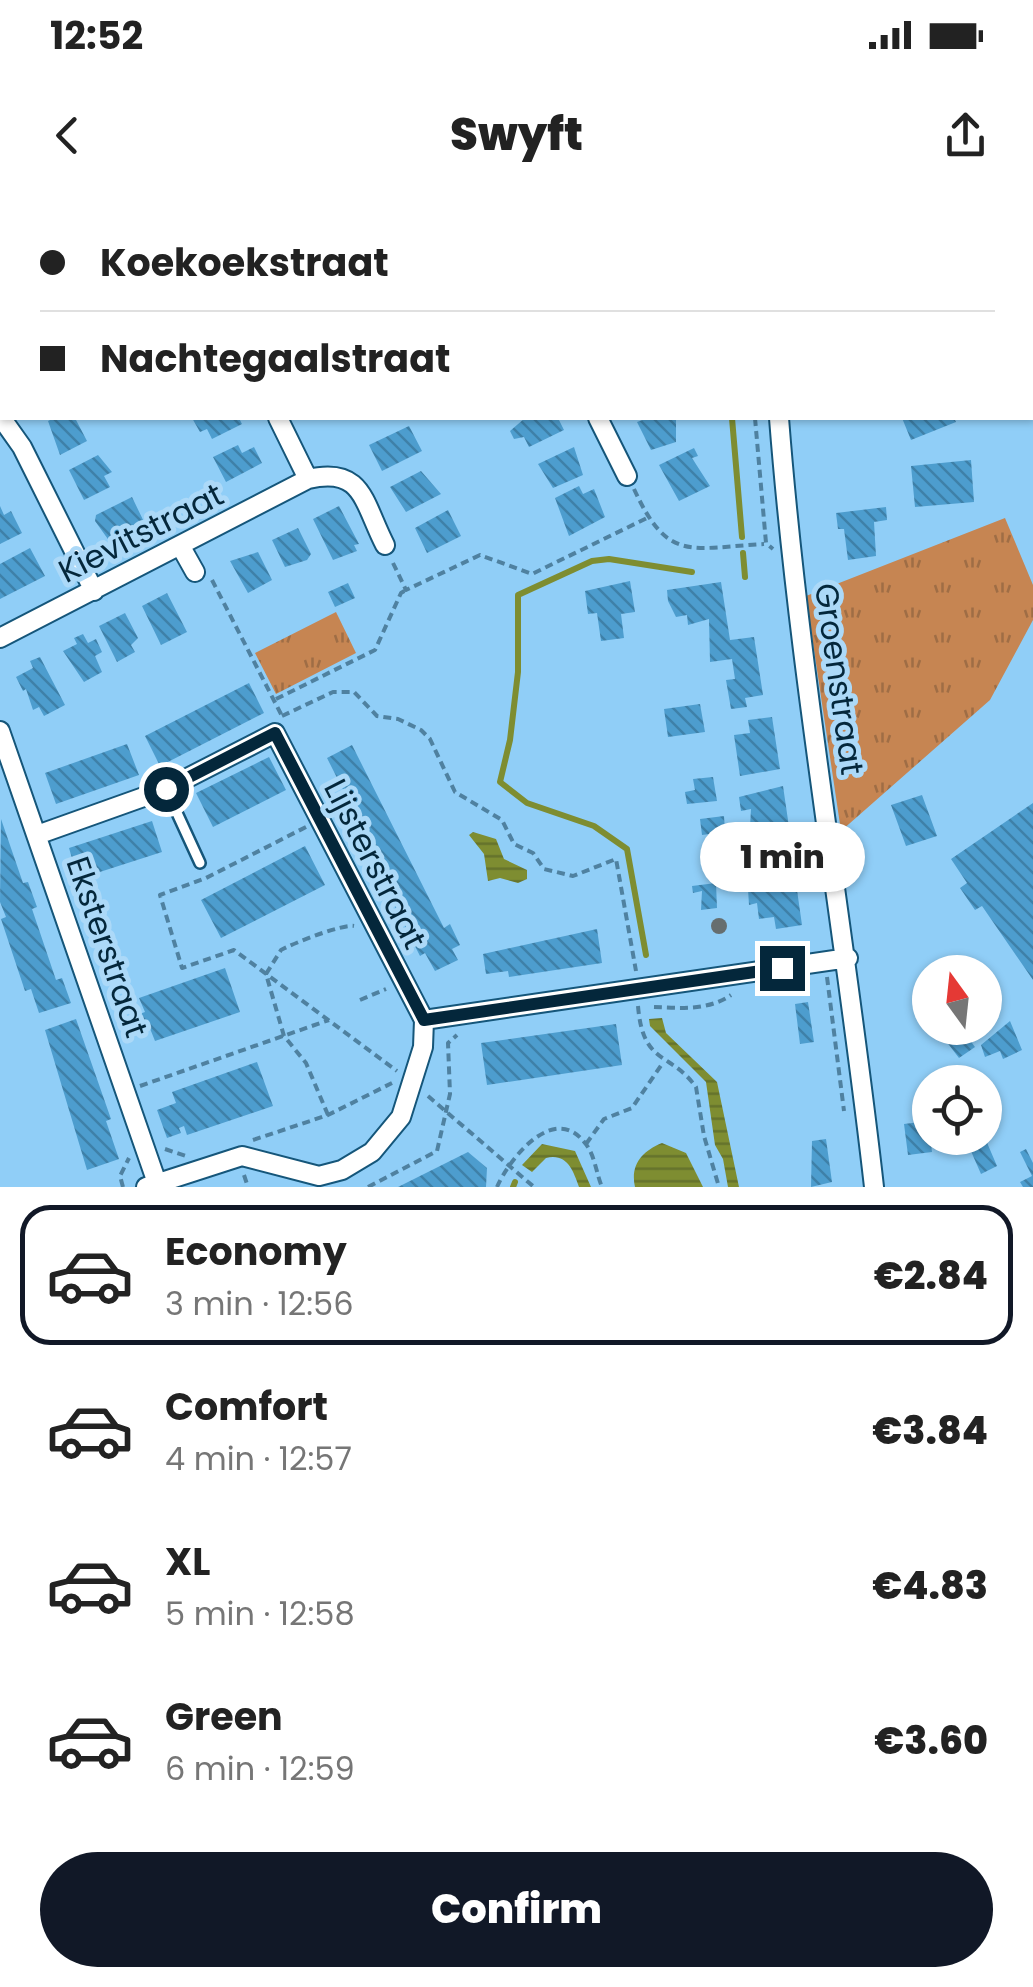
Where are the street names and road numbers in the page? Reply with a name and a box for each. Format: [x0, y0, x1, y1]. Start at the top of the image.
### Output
street label: Kievitstraat [51, 472, 231, 593]
street label: Groenstraat [804, 580, 875, 778]
street label: Lijsterstraat [313, 771, 437, 956]
street label: Eksterstraat [56, 851, 159, 1043]

